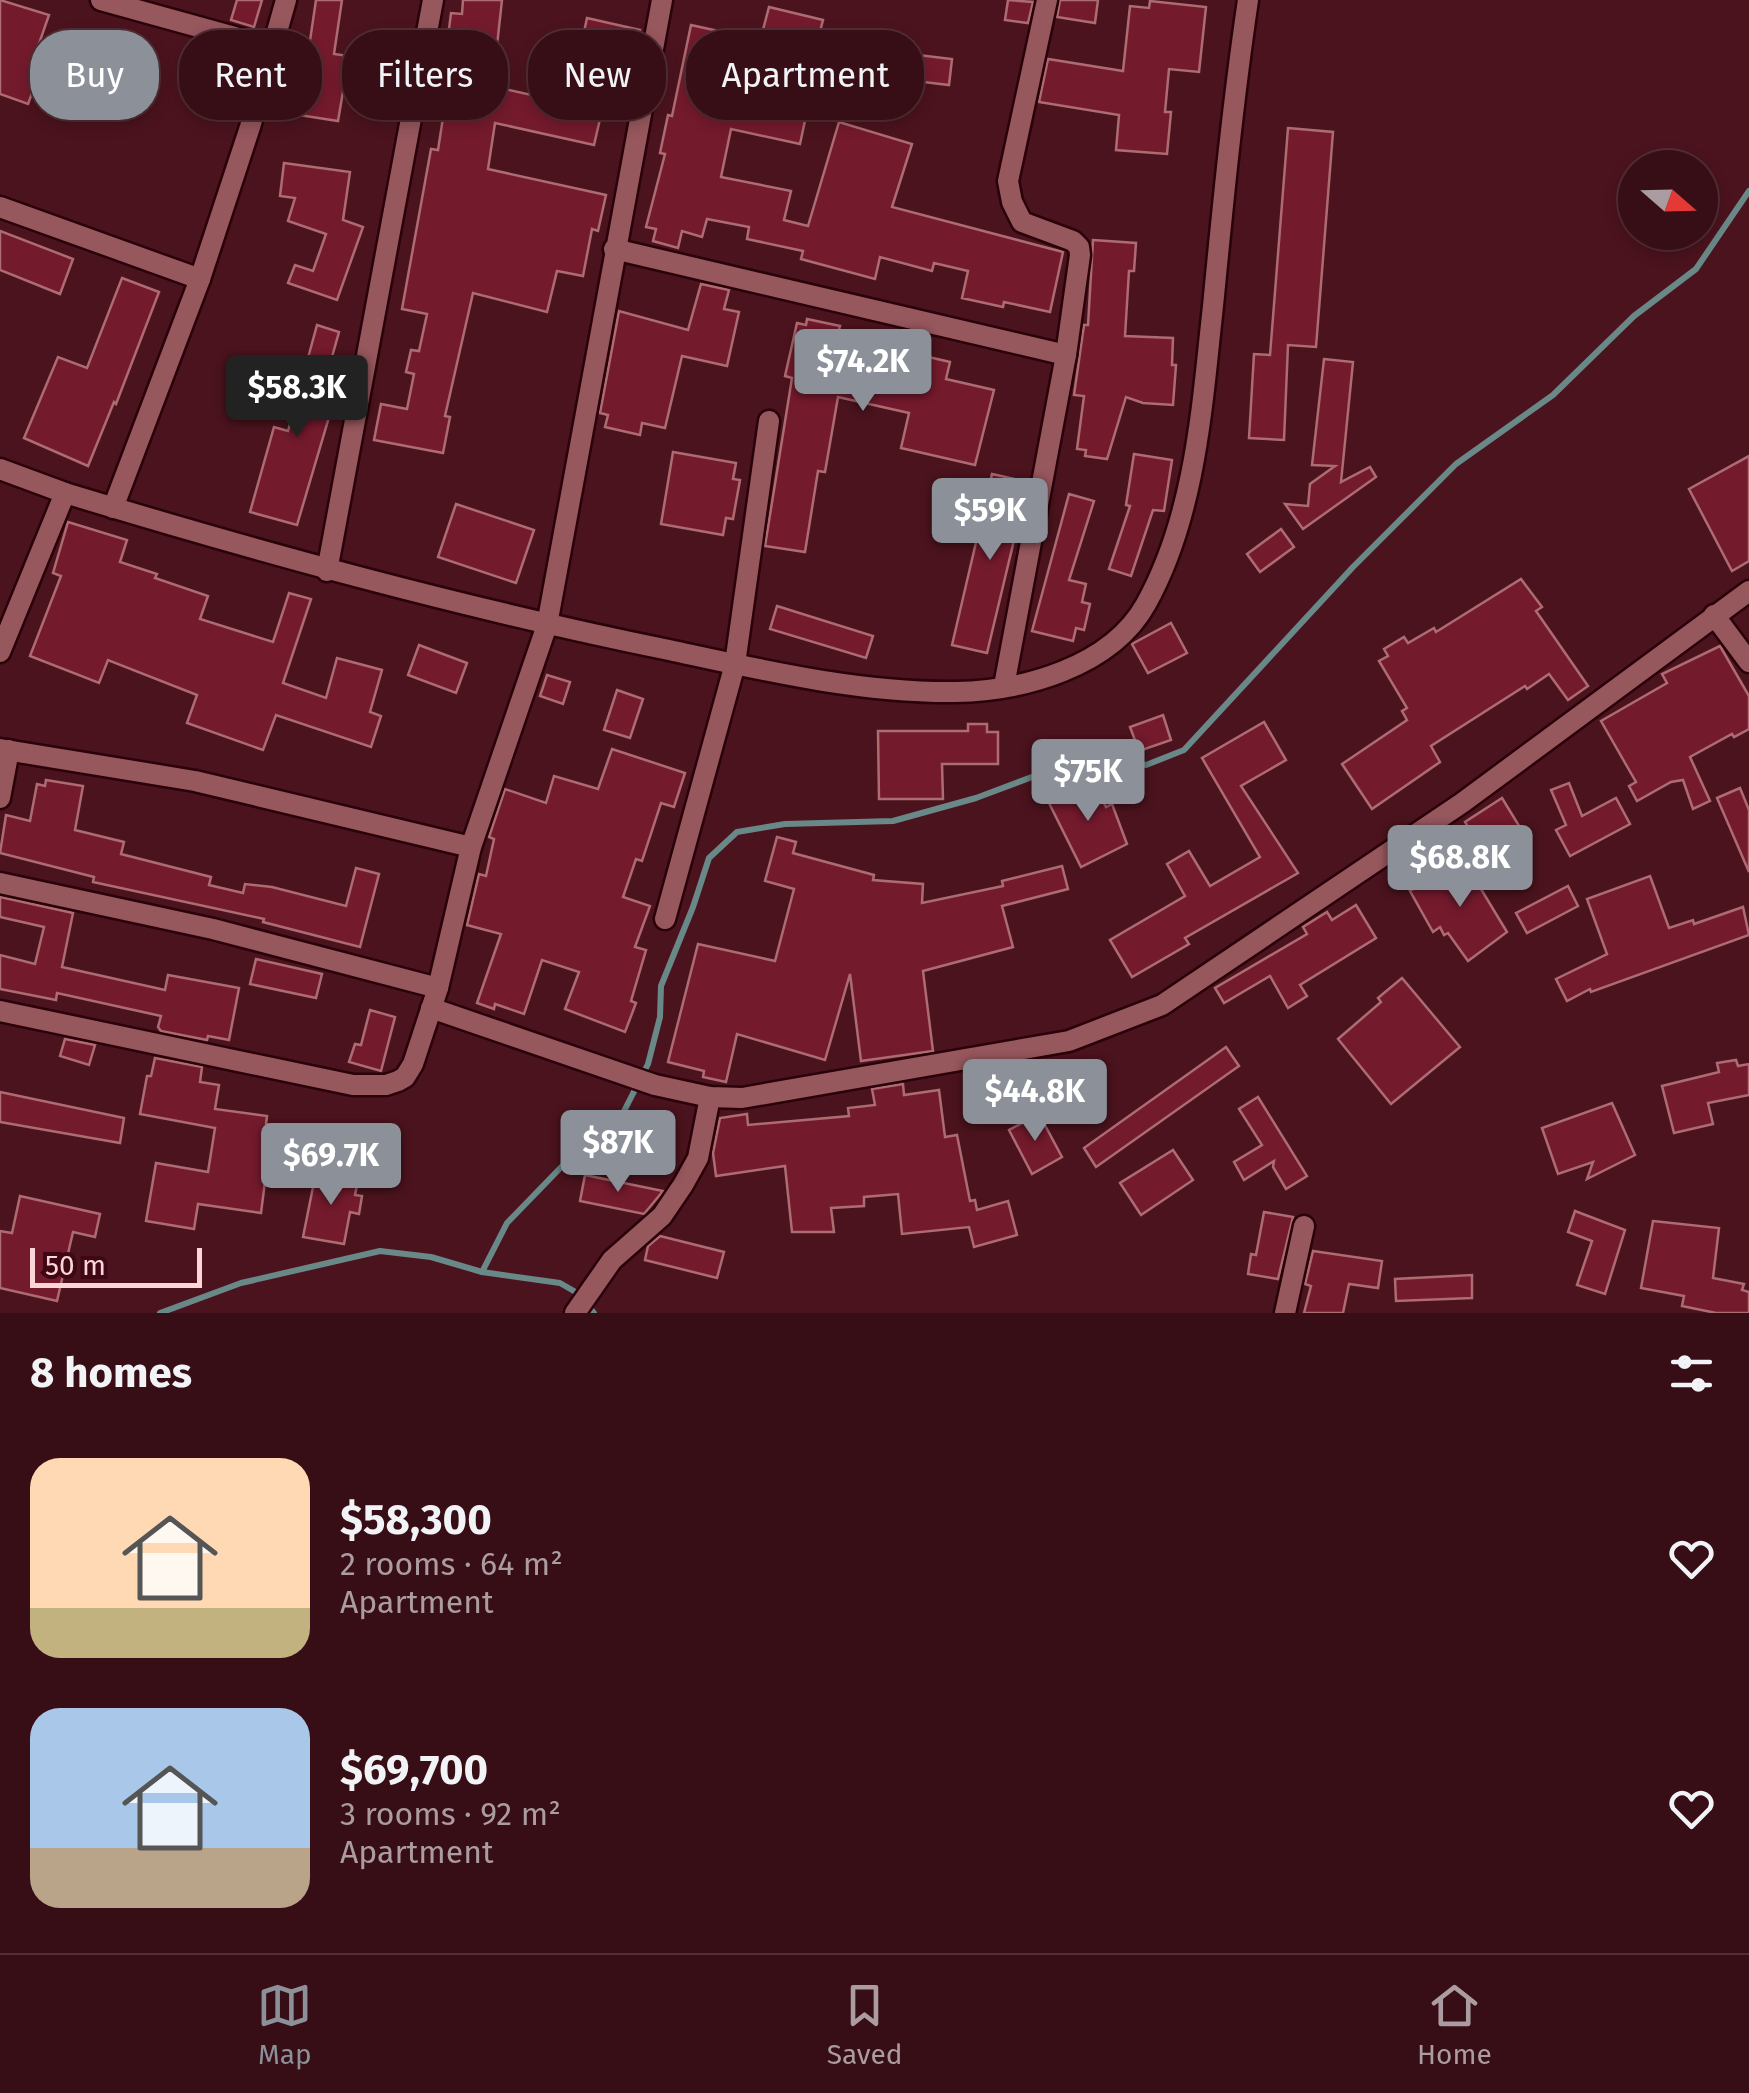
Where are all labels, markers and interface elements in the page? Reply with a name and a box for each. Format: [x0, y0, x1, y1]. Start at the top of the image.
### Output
chip: Buy [30, 30, 159, 120]
chip: Rent [179, 30, 322, 120]
chip: Filters [342, 30, 508, 120]
chip: New [528, 30, 666, 120]
chip: Apartment [686, 30, 924, 120]
north arrow [1618, 150, 1718, 250]
map controls [1618, 150, 1718, 250]
pin: $74.2K [782, 329, 944, 414]
text: $74.2K [816, 342, 910, 380]
pin: $58.3K [216, 355, 378, 440]
text: $58.3K [248, 368, 346, 406]
pin: $59K [931, 478, 1049, 563]
text: $59K [954, 491, 1026, 529]
pin: $75K [1029, 739, 1147, 824]
text: $75K [1054, 752, 1122, 790]
pin: $68.8K [1379, 825, 1541, 910]
text: $68.8K [1410, 838, 1510, 876]
pin: $44.8K [954, 1059, 1116, 1144]
text: $44.8K [985, 1072, 1085, 1110]
pin: $87K [559, 1110, 677, 1195]
pin: $69.7K [250, 1123, 412, 1208]
text: $87K [583, 1123, 653, 1161]
text: $69.7K [283, 1136, 379, 1174]
scale bar [30, 1243, 202, 1288]
text: 50 m [45, 1249, 106, 1282]
icon: filters [1664, 1346, 1719, 1401]
text: 8 homes [30, 1348, 192, 1398]
text: $58,300 [340, 1495, 492, 1545]
icon: home [110, 1498, 230, 1618]
icon: heart [1664, 1531, 1719, 1586]
text: 2 rooms · 64 m² [340, 1545, 563, 1583]
text: Apartment [340, 1583, 494, 1621]
text: $69,700 [340, 1745, 488, 1795]
icon: home [110, 1748, 230, 1868]
icon: heart [1664, 1781, 1719, 1836]
text: 3 rooms · 92 m² [340, 1795, 561, 1833]
text: Apartment [340, 1833, 494, 1871]
tab: Map [257, 1978, 312, 2071]
tab: Saved [827, 1978, 903, 2071]
tab: Home [1417, 1978, 1492, 2071]

